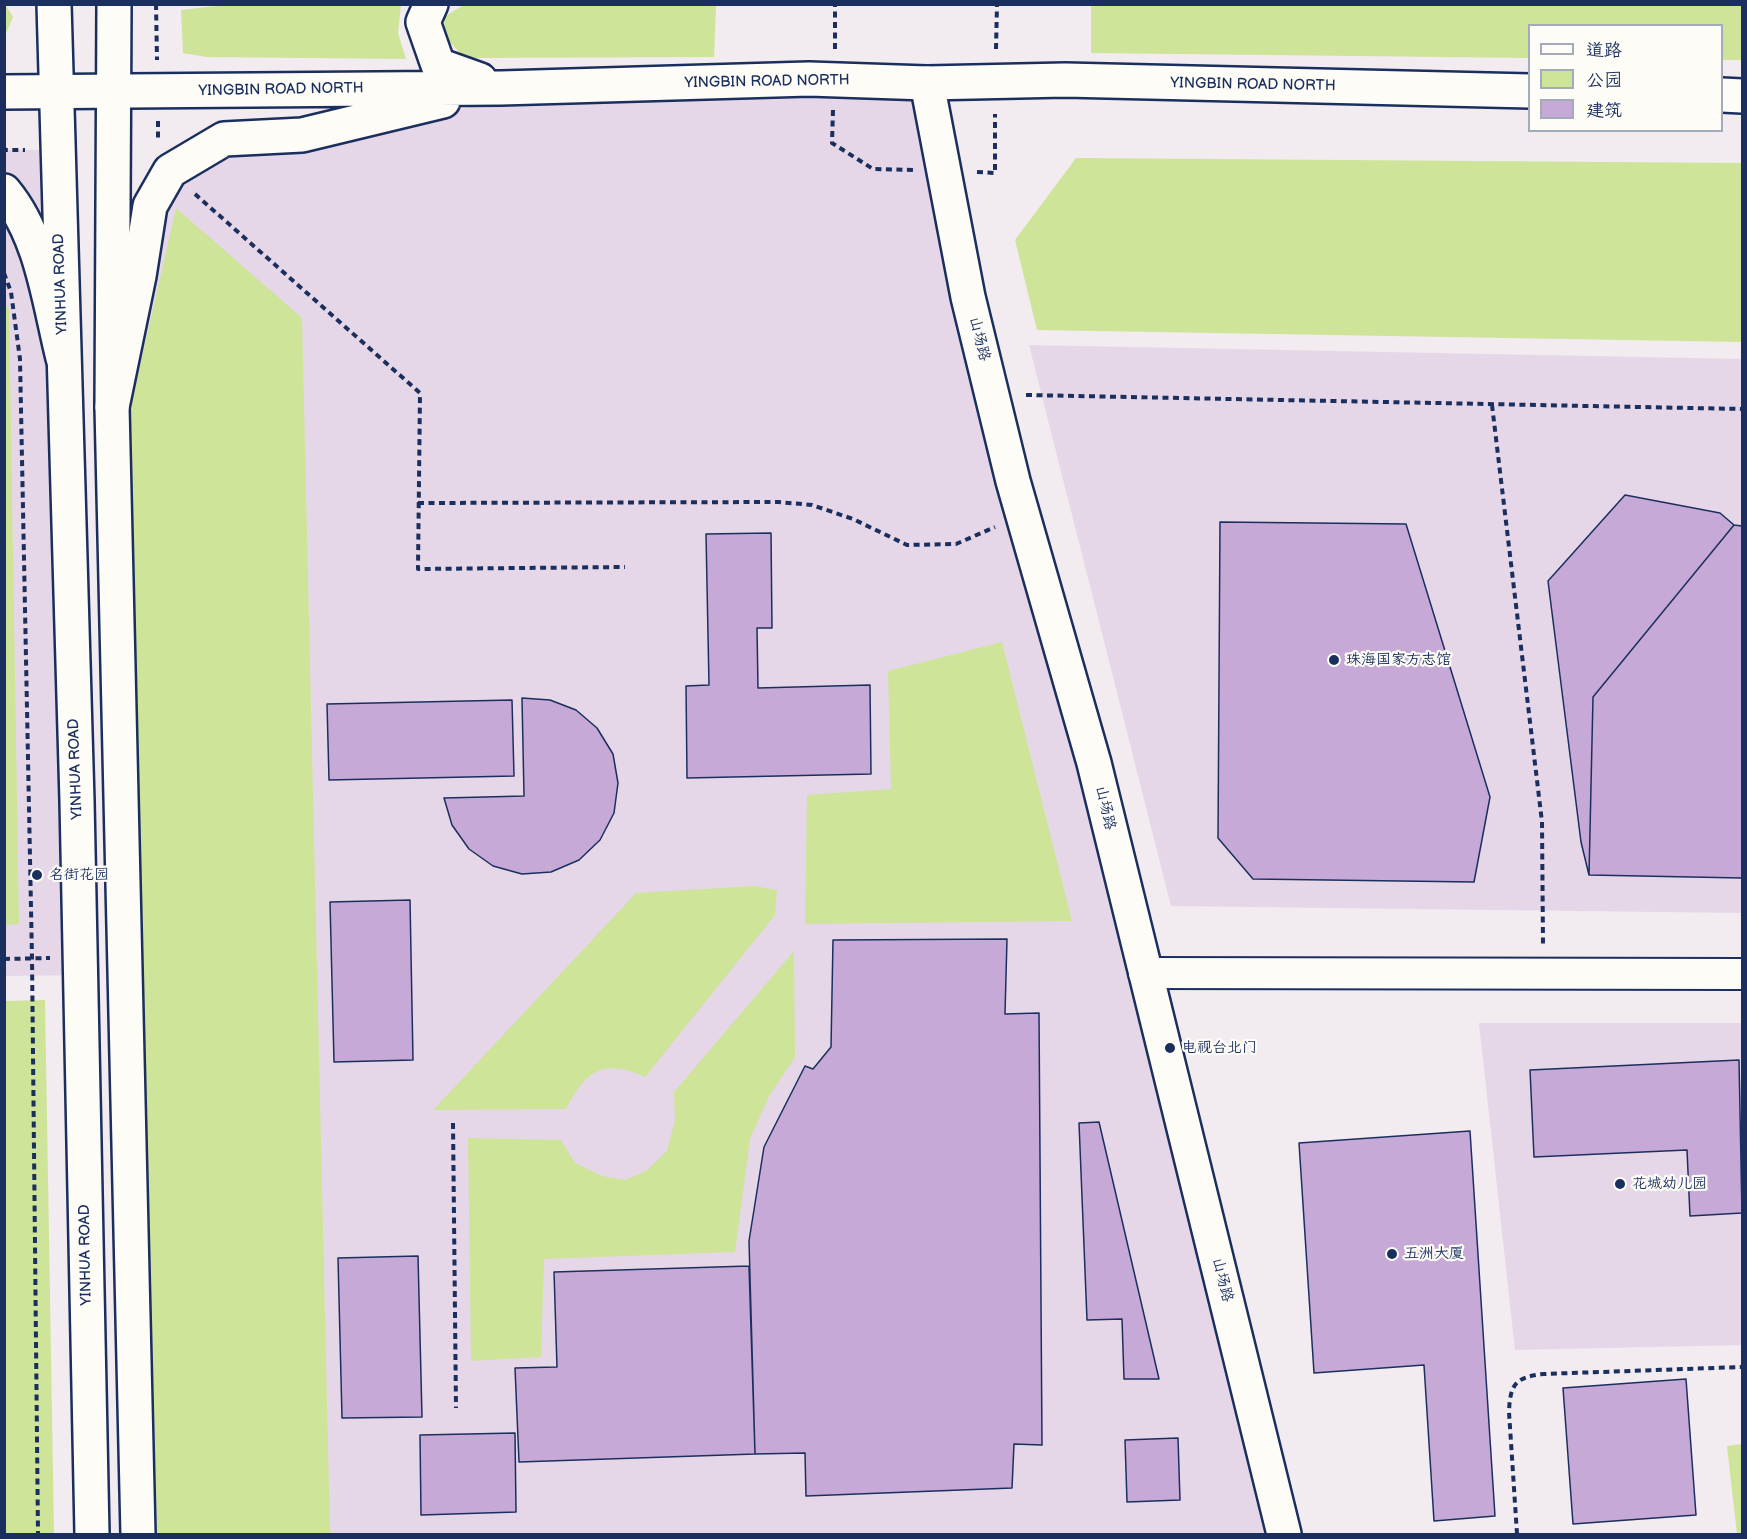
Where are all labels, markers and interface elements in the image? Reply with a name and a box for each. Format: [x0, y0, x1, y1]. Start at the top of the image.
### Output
legend [1528, 24, 1723, 132]
text: 道路 [1586, 40, 1622, 61]
text: 公园 [1586, 70, 1622, 91]
street label: YINGBIN ROAD NORTH [684, 72, 850, 92]
street label: YINGBIN ROAD NORTH [1170, 75, 1336, 95]
street label: YINGBIN ROAD NORTH [198, 80, 364, 100]
text: 建筑 [1586, 100, 1622, 121]
street label: YINHUA ROAD [50, 233, 72, 335]
street label: 山场路 [965, 315, 993, 363]
place label: 珠海国家方志馆 [1346, 651, 1451, 669]
marker: 珠海国家方志馆 [1327, 653, 1341, 667]
street label: YINHUA ROAD [65, 718, 87, 820]
street label: 山场路 [1091, 784, 1119, 832]
place label: 名街花园 [49, 866, 109, 884]
marker: 名街花园 [30, 868, 44, 882]
place label: 电视台北门 [1182, 1039, 1257, 1057]
marker: 电视台北门 [1163, 1041, 1177, 1055]
place label: 花城幼儿园 [1632, 1175, 1707, 1193]
marker: 花城幼儿园 [1613, 1177, 1627, 1191]
street label: YINHUA ROAD [76, 1204, 96, 1306]
place label: 五洲大厦 [1404, 1245, 1464, 1263]
marker: 五洲大厦 [1385, 1247, 1399, 1261]
street label: 山场路 [1208, 1256, 1236, 1304]

